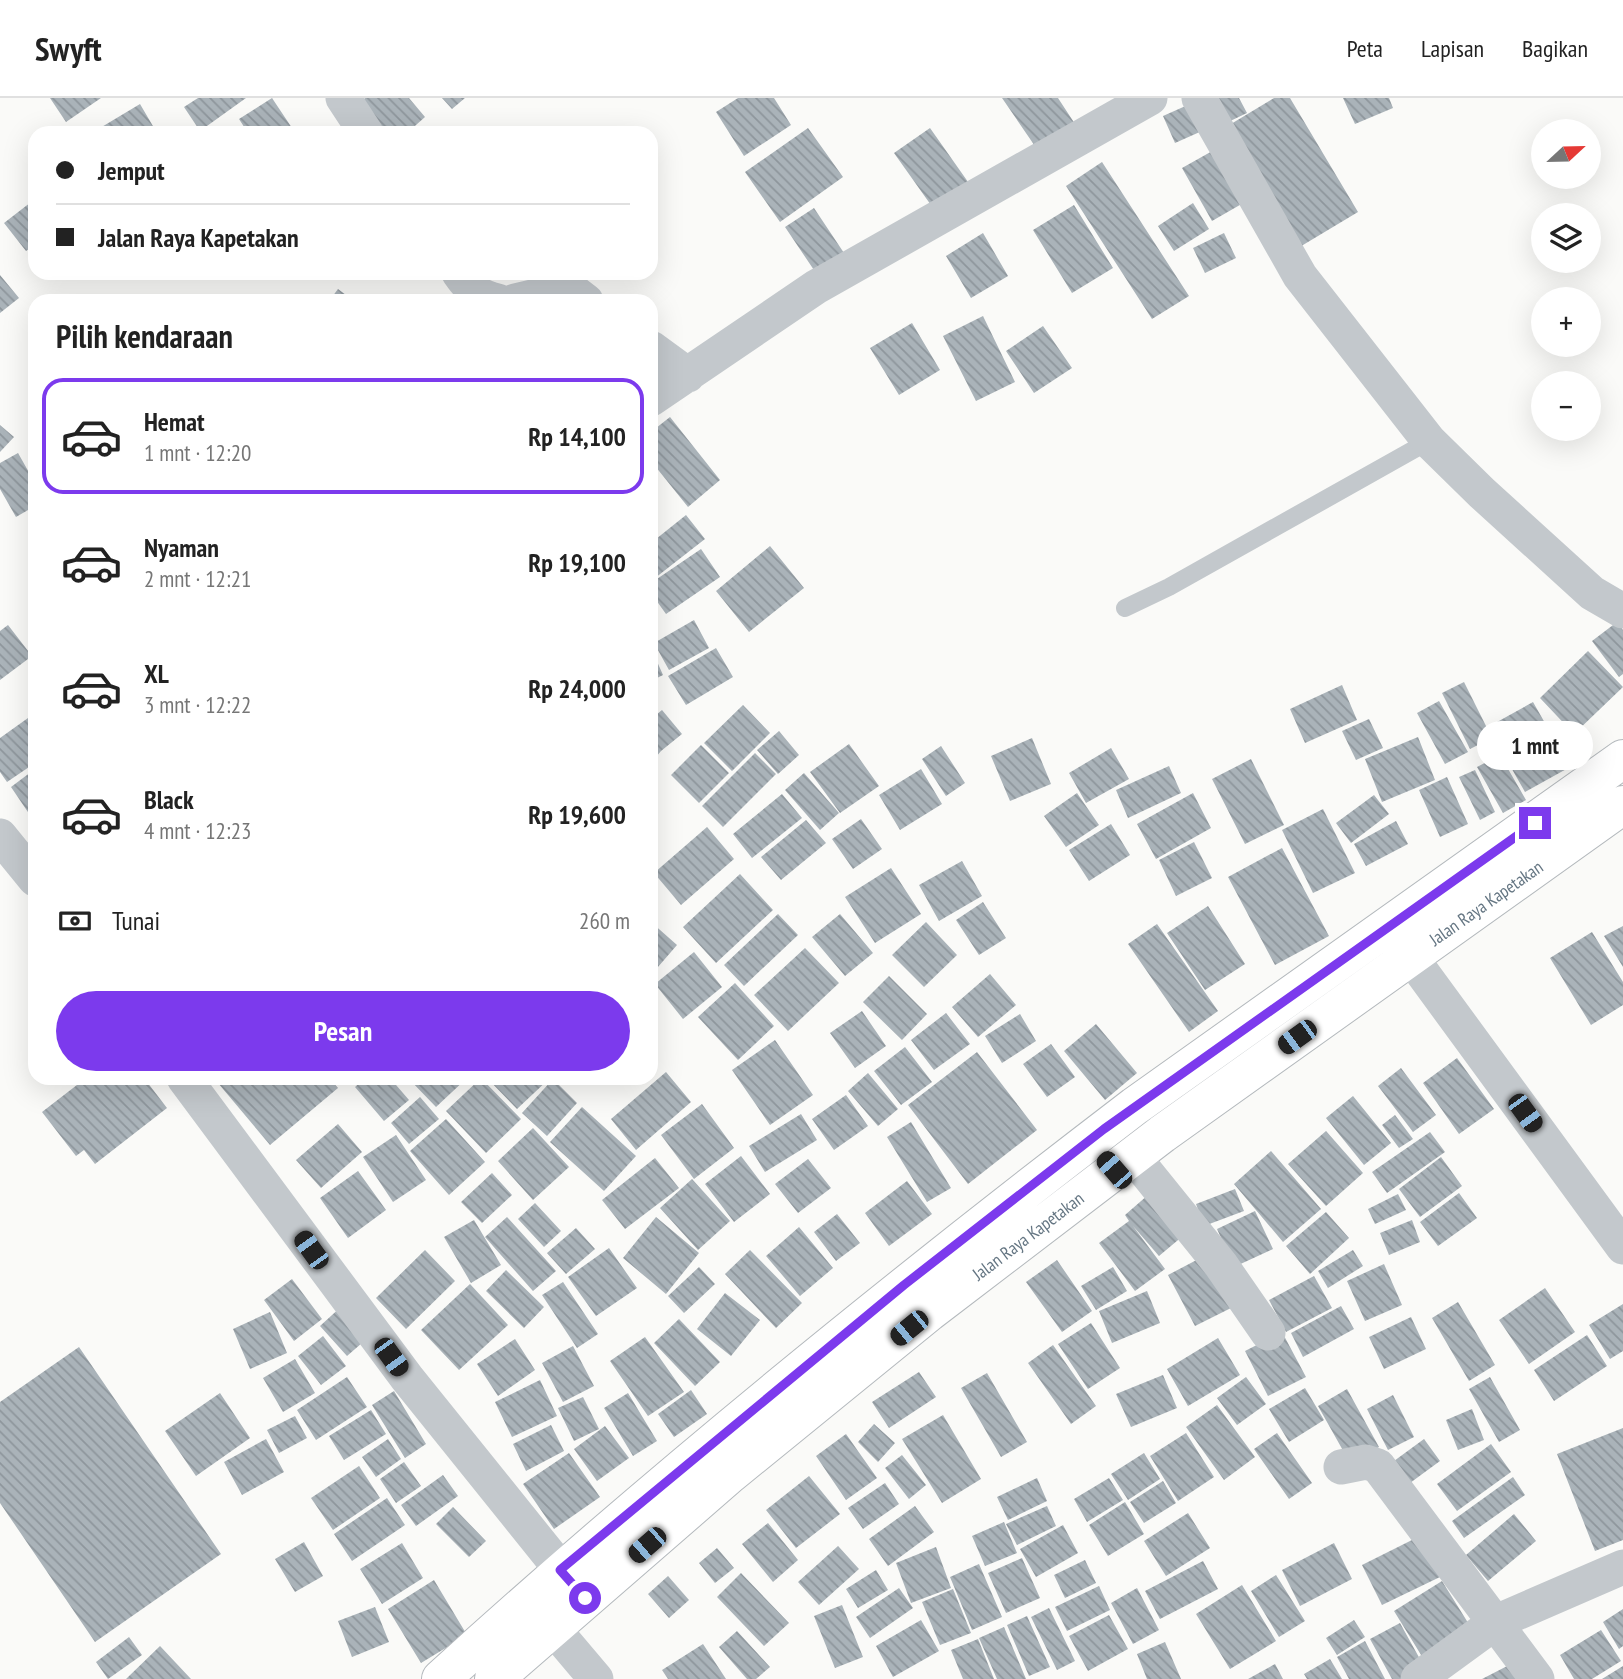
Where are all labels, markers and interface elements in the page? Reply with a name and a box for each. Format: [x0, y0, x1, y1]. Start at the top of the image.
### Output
text: Swyft [35, 27, 102, 70]
text: Peta [1347, 33, 1383, 64]
text: Lapisan [1421, 33, 1484, 64]
text: Bagikan [1522, 33, 1588, 64]
north arrow [1531, 119, 1601, 189]
map controls [1531, 119, 1601, 441]
text: Jemput [98, 154, 165, 187]
button: layers [1531, 203, 1601, 273]
text: Jalan Raya Kapetakan [98, 221, 299, 254]
button: + [1531, 287, 1601, 357]
text: Pilih kendaraan [56, 315, 233, 357]
button: − [1531, 371, 1601, 441]
icon: car [60, 405, 123, 468]
text: Hemat [144, 405, 205, 438]
text: Rp 14,100 [528, 420, 626, 453]
text: 1 mnt · 12:20 [144, 438, 251, 467]
icon: car [60, 531, 123, 594]
text: Nyaman [144, 531, 219, 564]
text: Rp 19,100 [528, 546, 626, 579]
text: 2 mnt · 12:21 [144, 564, 251, 593]
icon: car [60, 657, 123, 720]
text: XL [144, 657, 169, 690]
text: Rp 24,000 [528, 672, 626, 705]
text: 3 mnt · 12:22 [144, 690, 251, 719]
callout: 1 mnt [1477, 722, 1593, 770]
text: 1 mnt [1511, 731, 1559, 760]
icon: car [60, 783, 123, 846]
text: Black [144, 783, 194, 816]
text: Rp 19,600 [528, 798, 626, 831]
route end [1519, 807, 1551, 839]
text: 4 mnt · 12:23 [144, 816, 251, 845]
street label: Jalan Raya Kapetakan [1424, 855, 1547, 951]
icon: cash [56, 902, 94, 940]
text: Tunai [112, 904, 160, 937]
text: 260 m [579, 906, 630, 935]
button: Pesan [56, 991, 630, 1071]
car [1274, 1016, 1321, 1058]
car [1505, 1090, 1546, 1136]
car [1093, 1147, 1136, 1193]
street label: Jalan Raya Kapetakan [967, 1187, 1088, 1286]
car [291, 1227, 332, 1273]
car [887, 1307, 932, 1349]
car [371, 1334, 412, 1380]
car [625, 1523, 670, 1567]
route start [569, 1582, 601, 1614]

